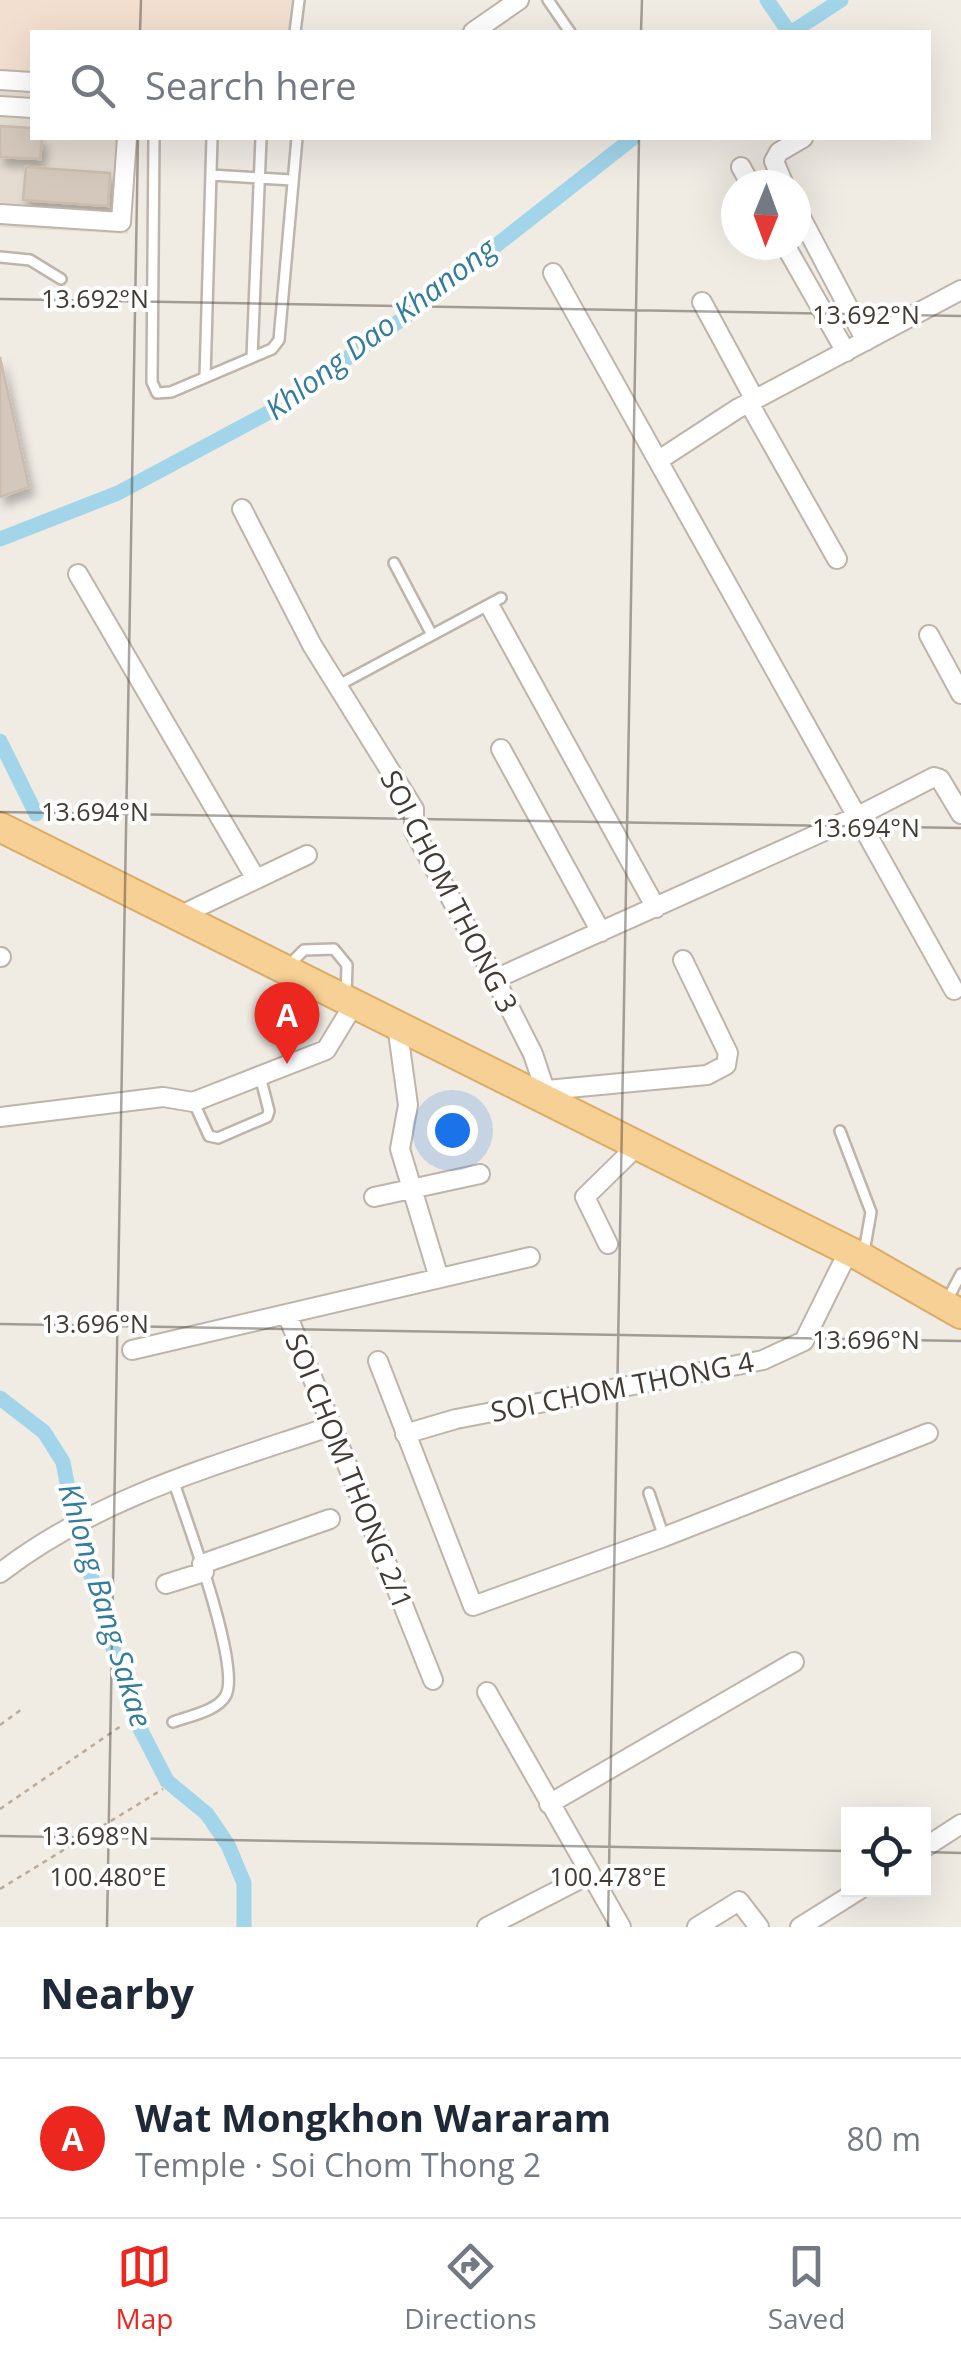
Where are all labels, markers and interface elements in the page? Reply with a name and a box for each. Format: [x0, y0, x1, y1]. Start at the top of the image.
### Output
search box [30, 30, 931, 140]
icon: search [65, 58, 120, 113]
text: Search here [145, 59, 357, 111]
north arrow [721, 170, 811, 260]
water label: Khlong Dao Khanong [256, 227, 505, 428]
text: 13.692°N [41, 281, 149, 315]
text: 13.692°N [812, 297, 920, 331]
street label: SOI CHOM THONG 3 [372, 763, 528, 1019]
text: 13.694°N [41, 794, 149, 828]
text: 13.694°N [812, 810, 920, 844]
pin: A [254, 982, 320, 1064]
your location [427, 1105, 478, 1156]
text: 13.696°N [41, 1306, 149, 1340]
text: 13.696°N [812, 1322, 920, 1356]
street label: SOI CHOM THONG 2/1 [277, 1328, 423, 1614]
street label: SOI CHOM THONG 4 [487, 1342, 757, 1430]
water label: Khlong Bang Sakae [49, 1478, 163, 1732]
map controls [841, 1807, 931, 1897]
button: locate [841, 1807, 931, 1897]
text: 13.698°N [41, 1818, 149, 1852]
text: 100.480°E [50, 1859, 166, 1893]
text: 100.478°E [550, 1859, 666, 1893]
text: Nearby [40, 1964, 194, 2021]
text: Wat Mongkhon Wararam [135, 2091, 611, 2143]
text: A [61, 2117, 84, 2160]
text: 80 m [846, 2117, 921, 2160]
text: Temple · Soi Chom Thong 2 [135, 2143, 541, 2186]
tab: Map [115, 2239, 173, 2337]
tab: Directions [404, 2239, 537, 2337]
tab: Saved [768, 2239, 845, 2337]

